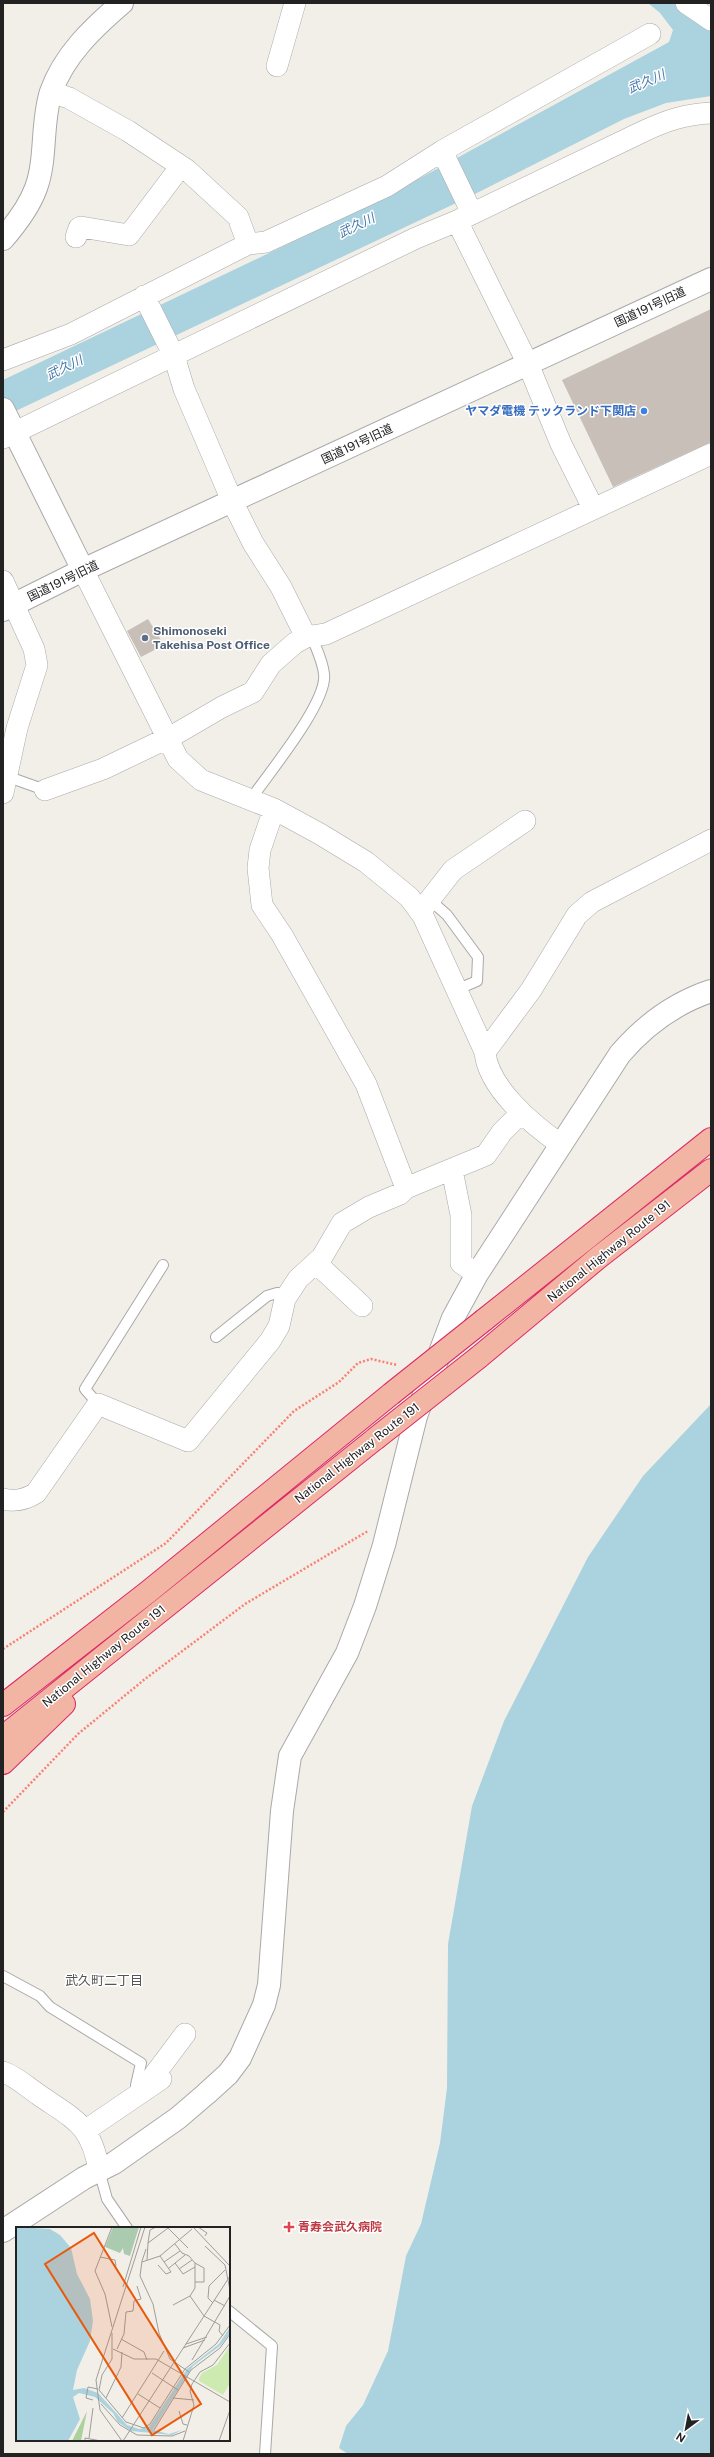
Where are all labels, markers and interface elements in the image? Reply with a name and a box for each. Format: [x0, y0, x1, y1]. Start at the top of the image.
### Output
water label: 武久川 [625, 66, 669, 96]
water label: 武久川 [335, 209, 379, 241]
street label: 国道191号旧道 [612, 284, 688, 330]
water label: 武久川 [43, 351, 87, 383]
place label: ヤマダ電機 テックランド下関店 [465, 404, 636, 418]
marker: ヤマダ電機 テックランド下関店 [639, 406, 649, 416]
street label: 国道191号旧道 [319, 421, 395, 467]
street label: 国道191号旧道 [25, 558, 101, 604]
place label: Shimonoseki Takehisa Post Office [153, 624, 270, 652]
marker: Shimonoseki Takehisa Post Office [140, 633, 150, 643]
street label: National Highway Route 191 [545, 1197, 673, 1305]
street label: National Highway Route 191 [292, 1400, 422, 1506]
street label: National Highway Route 191 [40, 1602, 168, 1710]
district label: 武久町二丁目 [65, 1973, 143, 1988]
place label: 青寿会武久病院 [298, 2220, 382, 2234]
marker: 青寿会武久病院 [283, 2221, 295, 2233]
inset map [16, 2227, 230, 2441]
north arrow [666, 2409, 706, 2449]
text: N [674, 2430, 688, 2445]

